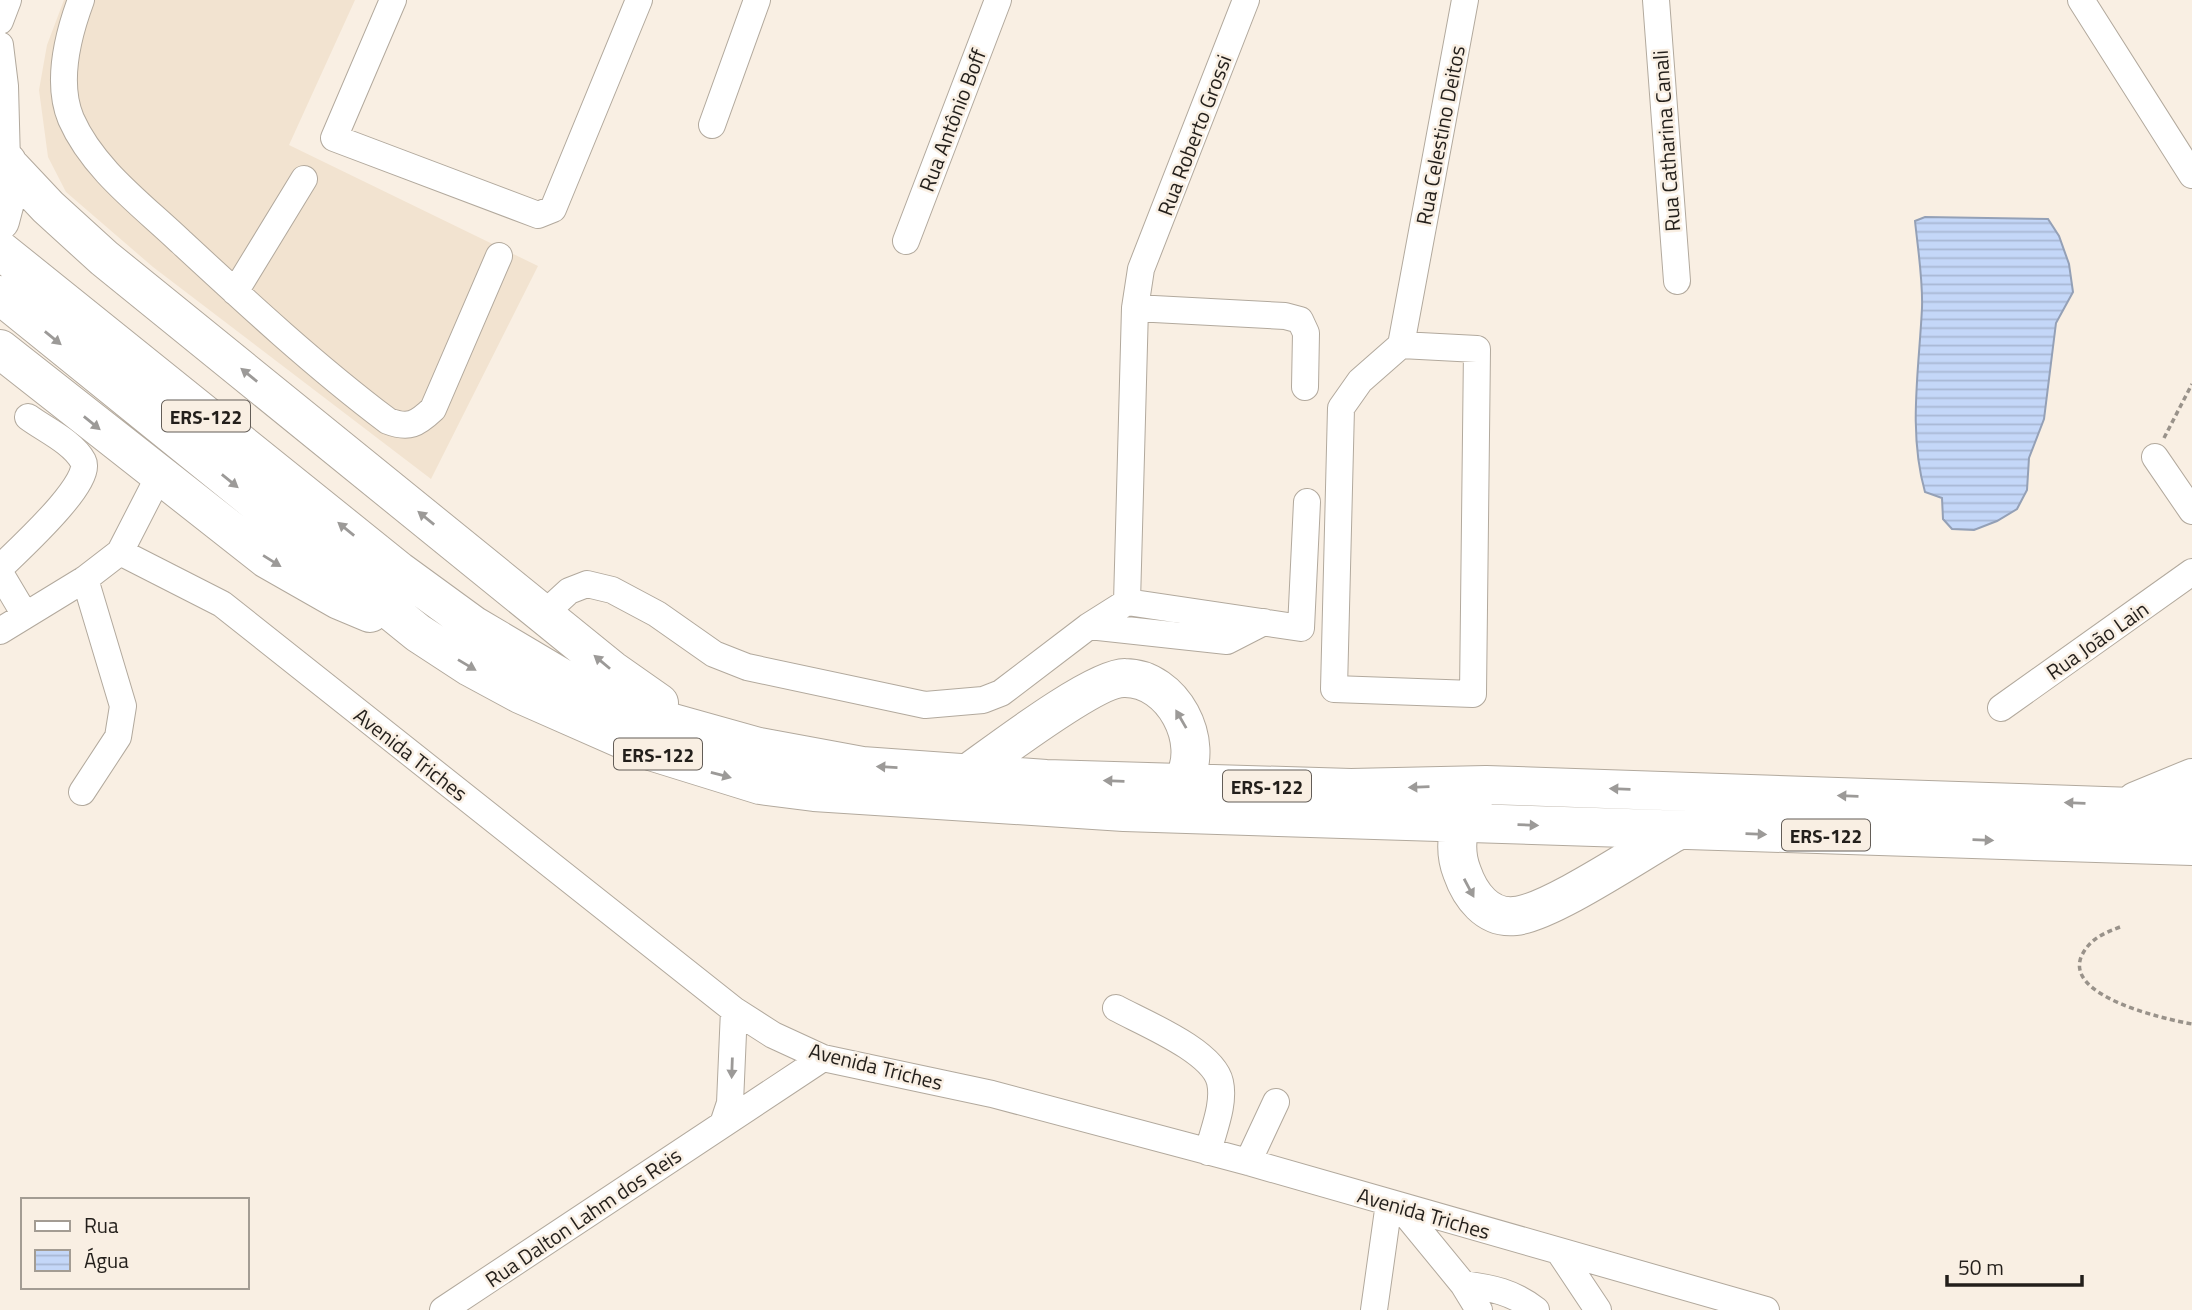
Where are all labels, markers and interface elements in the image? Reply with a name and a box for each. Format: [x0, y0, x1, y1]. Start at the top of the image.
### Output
street label: Rua Celestino Deitos [1407, 43, 1473, 227]
street label: Rua Antônio Boff [910, 44, 994, 196]
street label: Rua Catharina Canali [1644, 49, 1688, 233]
street label: Rua Roberto Grossi [1149, 50, 1239, 220]
one-way arrow [44, 330, 62, 345]
one-way arrow [241, 368, 258, 383]
road number: ERS-122 [162, 400, 250, 432]
one-way arrow [82, 415, 100, 430]
one-way arrow [220, 473, 238, 488]
one-way arrow [418, 510, 436, 525]
one-way arrow [337, 521, 355, 536]
one-way arrow [262, 555, 281, 568]
street label: Rua João Lain [2039, 593, 2155, 687]
one-way arrow [594, 655, 611, 670]
one-way arrow [458, 659, 477, 672]
street label: Avenida Triches [347, 699, 475, 809]
one-way arrow [1175, 709, 1187, 728]
road number: ERS-122 [614, 738, 702, 769]
one-way arrow [876, 761, 898, 772]
one-way arrow [710, 770, 731, 780]
road number: ERS-122 [1223, 771, 1311, 802]
one-way arrow [1103, 775, 1125, 786]
one-way arrow [1407, 781, 1429, 792]
one-way arrow [1609, 783, 1631, 795]
one-way arrow [1836, 791, 1858, 802]
one-way arrow [2064, 798, 2086, 809]
one-way arrow [1518, 819, 1540, 830]
road number: ERS-122 [1782, 820, 1870, 850]
one-way arrow [1745, 828, 1767, 839]
one-way arrow [1972, 834, 1994, 846]
one-way arrow [1463, 878, 1475, 897]
street label: Avenida Triches [806, 1034, 946, 1098]
one-way arrow [727, 1057, 738, 1079]
street label: Rua Dalton Lahm dos Reis [478, 1139, 688, 1295]
street label: Avenida Triches [1354, 1179, 1494, 1247]
legend [21, 1198, 248, 1289]
text: Rua [84, 1209, 119, 1241]
text: Água [84, 1244, 129, 1276]
scale bar [1947, 1244, 2082, 1288]
text: 50 m [1958, 1251, 2004, 1283]

